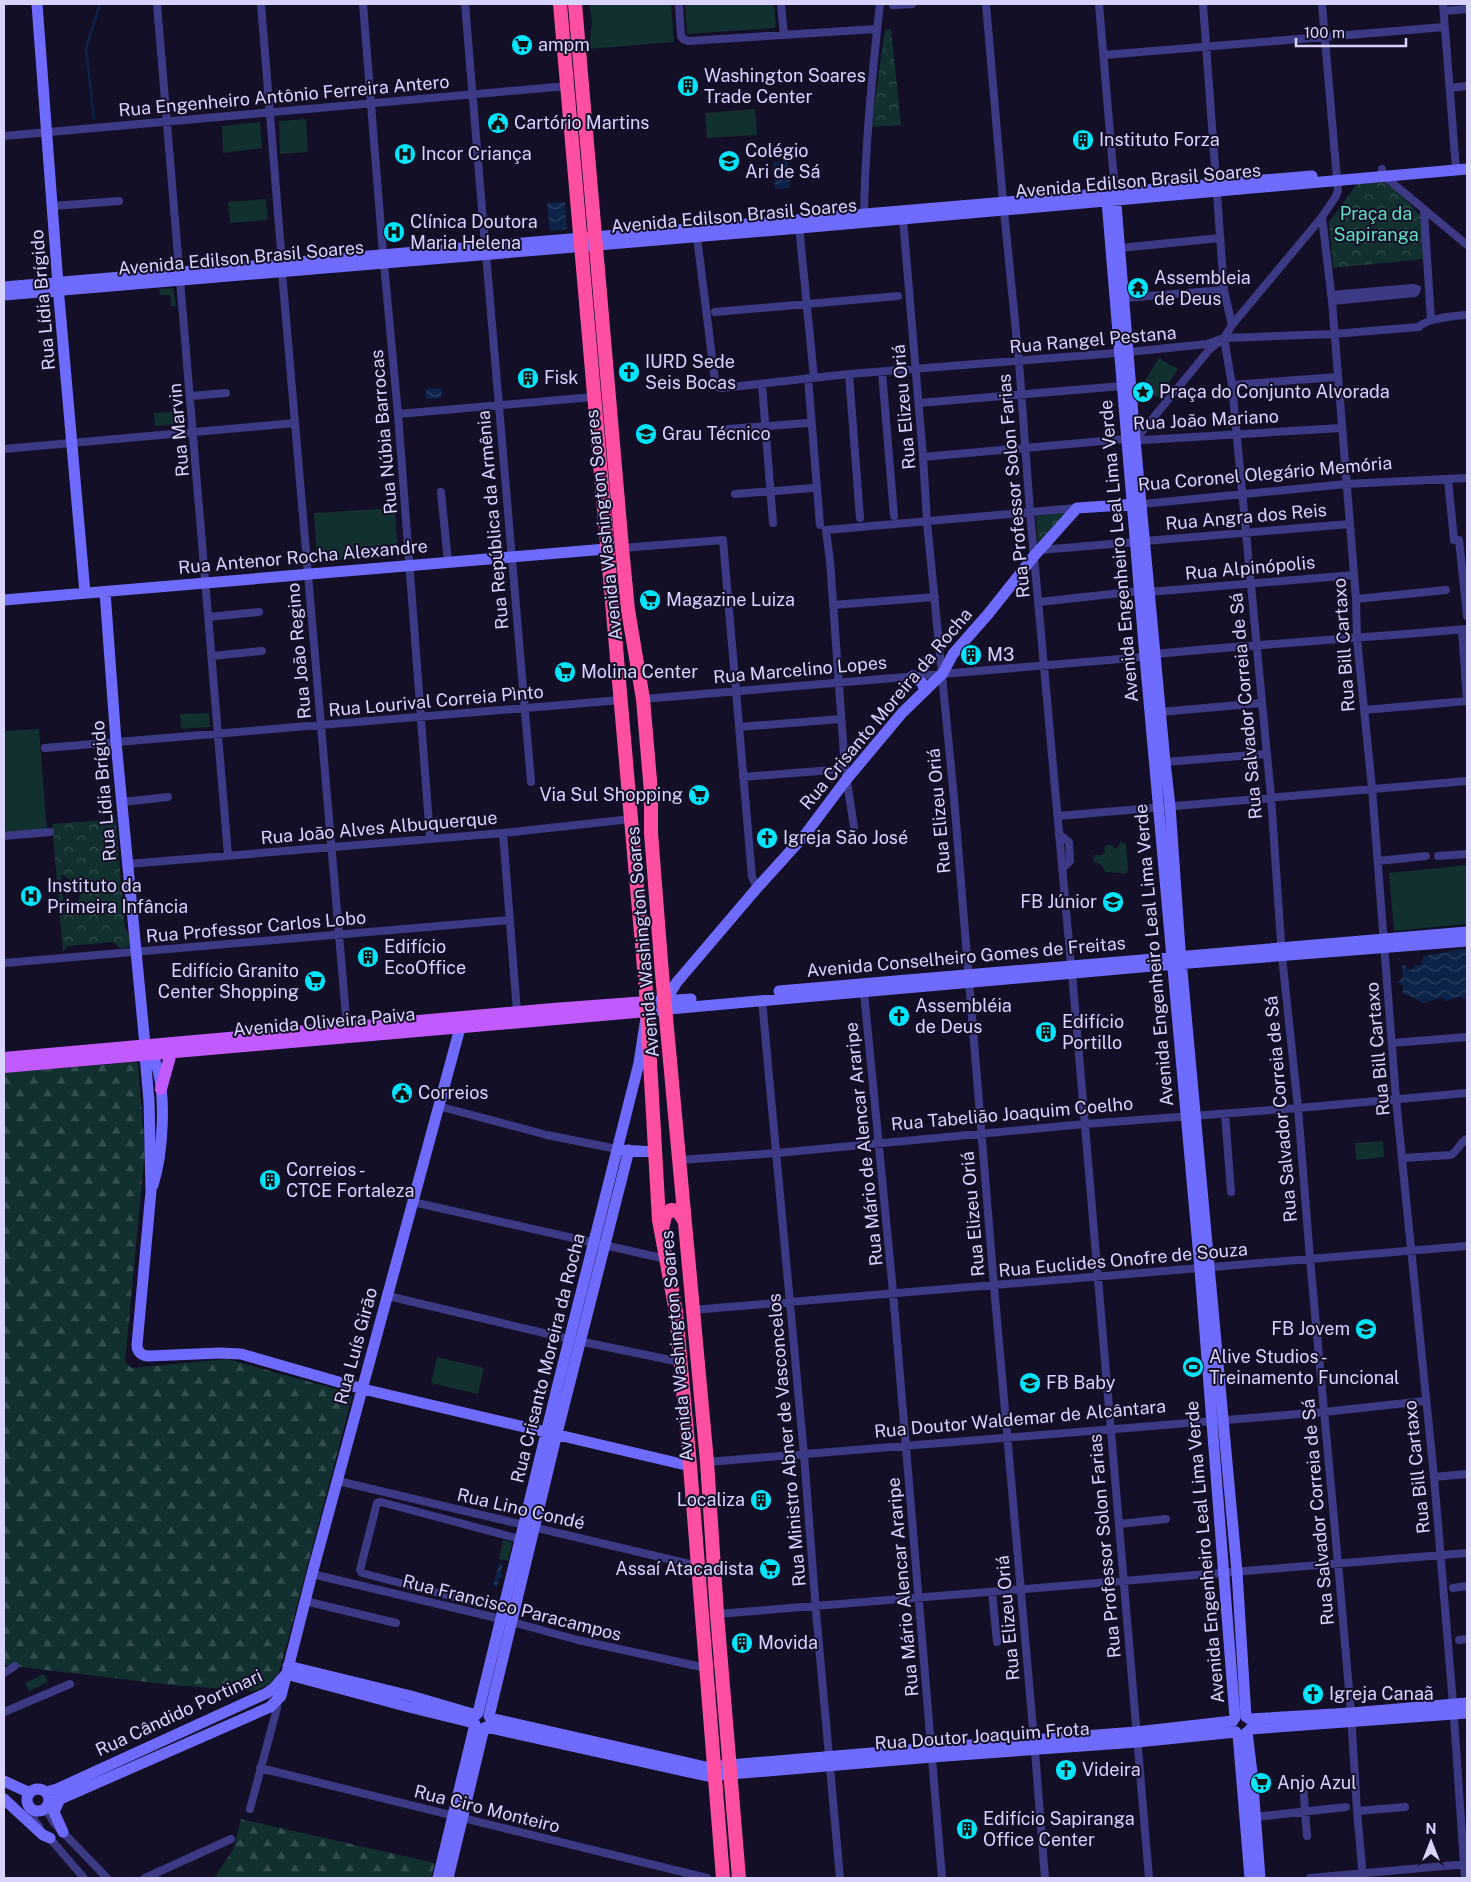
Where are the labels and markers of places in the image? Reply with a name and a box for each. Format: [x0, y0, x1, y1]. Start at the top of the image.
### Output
supermarket icon: ampm [510, 33, 534, 57]
place label: ampm [538, 34, 590, 55]
place label: Washington Soares Trade Center [704, 65, 866, 107]
building icon: Washington Soares Trade Center [676, 74, 700, 98]
public building icon: Cartório Martins [486, 111, 510, 135]
place label: Cartório Martins [514, 112, 649, 133]
building icon: Instituto Forza [1071, 128, 1095, 152]
place label: Instituto Forza [1099, 129, 1220, 150]
place label: Colégio Ari de Sá [745, 140, 821, 182]
hospital icon: Incor Criança [393, 142, 417, 166]
place label: Incor Criança [421, 143, 532, 164]
school or university icon: Colégio Ari de Sá [717, 149, 741, 173]
place label: Clínica Doutora Maria Helena [410, 211, 538, 253]
hospital icon: Clínica Doutora Maria Helena [382, 220, 406, 244]
place label: Assembleia de Deus [1154, 267, 1251, 309]
temple icon: Assembleia de Deus [1126, 276, 1150, 300]
place label: IURD Sede Seis Bocas [645, 351, 736, 393]
church icon: IURD Sede Seis Bocas [617, 360, 641, 384]
building icon: Fisk [516, 366, 540, 390]
place label: Fisk [544, 367, 578, 388]
place icon: Praça do Conjunto Alvorada [1131, 380, 1155, 404]
place label: Praça do Conjunto Alvorada [1159, 381, 1390, 402]
school or university icon: Grau Técnico [634, 422, 658, 446]
place label: Grau Técnico [662, 423, 771, 444]
supermarket icon: Magazine Luiza [638, 588, 662, 612]
place label: Magazine Luiza [666, 589, 795, 610]
building icon: M3 [959, 643, 983, 667]
place label: M3 [987, 644, 1014, 665]
supermarket icon: Molina Center [553, 660, 577, 684]
place label: Molina Center [581, 661, 698, 682]
supermarket icon: Via Sul Shopping [687, 783, 711, 807]
place label: Via Sul Shopping [539, 784, 683, 805]
church icon: Igreja São José [755, 826, 779, 850]
place label: Igreja São José [783, 827, 908, 848]
place label: Instituto da Primeira Infância [47, 875, 188, 917]
hospital icon: Instituto da Primeira Infância [19, 884, 43, 908]
school or university icon: FB Júnior [1101, 890, 1125, 914]
place label: FB Júnior [1020, 891, 1097, 912]
place label: Edifício EcoOffice [384, 936, 466, 978]
building icon: Edifício EcoOffice [356, 945, 380, 969]
place label: Edifício Granito Center Shopping [158, 960, 299, 1002]
supermarket icon: Edifício Granito Center Shopping [303, 969, 327, 993]
place label: Assembléia de Deus [915, 995, 1012, 1037]
church icon: Assembléia de Deus [887, 1004, 911, 1028]
place label: Edifício Portillo [1062, 1011, 1124, 1053]
building icon: Edifício Portillo [1034, 1020, 1058, 1044]
public building icon: Correios [390, 1081, 414, 1105]
place label: Correios [418, 1082, 488, 1103]
place label: Correios - CTCE Fortaleza [286, 1159, 415, 1201]
building icon: Correios - CTCE Fortaleza [258, 1168, 282, 1192]
school or university icon: FB Jovem [1354, 1317, 1378, 1341]
place label: FB Jovem [1271, 1318, 1350, 1339]
place label: Alive Studios - Treinamento Funcional [1209, 1346, 1400, 1388]
sports icon: Alive Studios - Treinamento Funcional [1181, 1355, 1205, 1379]
school or university icon: FB Baby [1018, 1371, 1042, 1395]
place label: FB Baby [1046, 1372, 1116, 1393]
building icon: Localiza [749, 1488, 773, 1512]
place label: Localiza [677, 1489, 745, 1510]
supermarket icon: Assaí Atacadista [758, 1557, 782, 1581]
place label: Assaí Atacadista [615, 1558, 754, 1579]
building icon: Movida [730, 1631, 754, 1655]
place label: Movida [758, 1632, 818, 1653]
church icon: Igreja Canaã [1301, 1682, 1325, 1706]
place label: Igreja Canaã [1329, 1683, 1434, 1704]
church icon: Videira [1054, 1758, 1078, 1782]
place label: Videira [1082, 1759, 1141, 1780]
supermarket icon: Anjo Azul [1249, 1771, 1273, 1795]
place label: Anjo Azul [1277, 1772, 1357, 1793]
place label: Edifício Sapiranga Office Center [983, 1808, 1135, 1850]
building icon: Edifício Sapiranga Office Center [955, 1817, 979, 1841]

